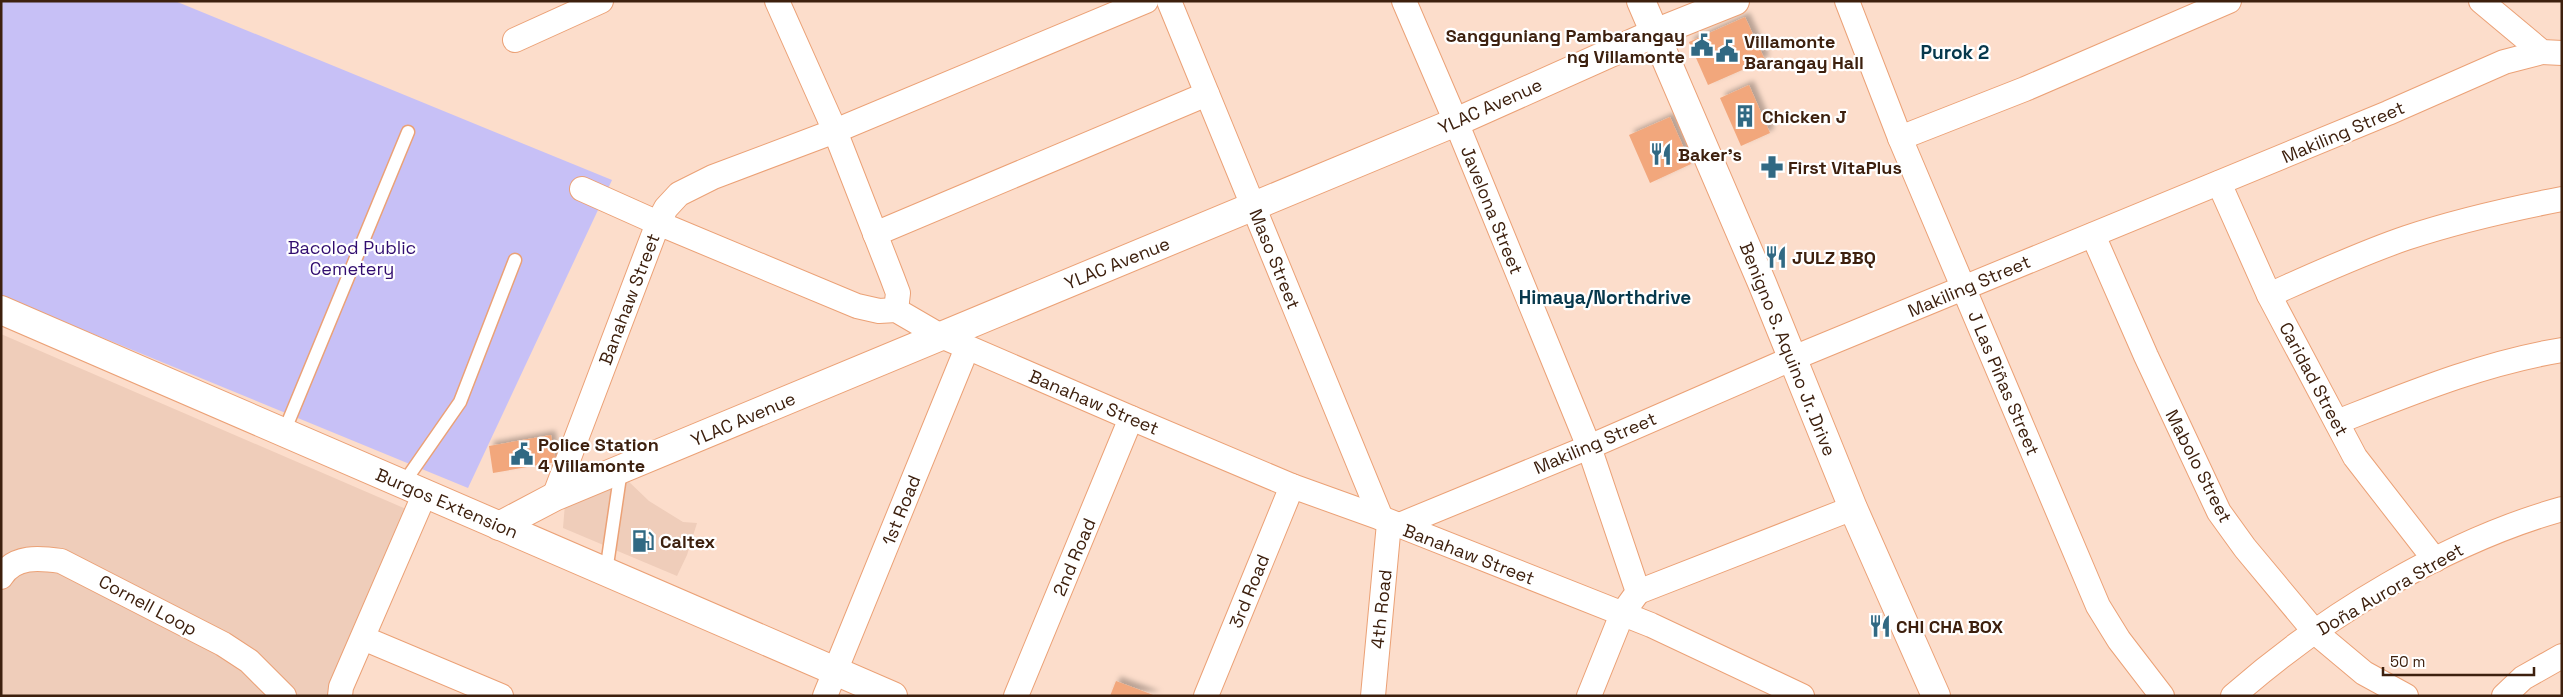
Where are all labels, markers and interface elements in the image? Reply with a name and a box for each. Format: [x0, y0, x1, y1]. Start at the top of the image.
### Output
place label: Sangguniang Pambarangay ng Villamonte [1446, 24, 1685, 68]
place label: Villamonte Barangay Hall [1744, 30, 1864, 74]
public building icon: Sangguniang Pambarangay ng Villamonte [1689, 32, 1715, 58]
public building icon: Villamonte Barangay Hall [1714, 38, 1740, 64]
district label: Purok 2 [1921, 40, 1989, 65]
street label: YLAC Avenue [1434, 73, 1546, 139]
street label: Makiling Street [2278, 96, 2408, 168]
building icon: Chicken J [1732, 103, 1758, 129]
place label: Chicken J [1762, 105, 1847, 128]
restaurant icon: Baker's [1648, 141, 1674, 167]
street label: Javelona Street [1456, 142, 1528, 278]
place label: Baker's [1678, 143, 1742, 166]
pharmacy icon: First VitaPlus [1759, 154, 1785, 180]
place label: First VitaPlus [1788, 156, 1902, 179]
street label: Maso Street [1244, 206, 1306, 312]
street label: Banahaw Street [593, 230, 665, 368]
street label: YLAC Avenue [1061, 231, 1173, 295]
park label: Bacolod Public Cemetery [288, 236, 416, 280]
street label: Benigno S. Aquino Jr. Drive [1735, 239, 1841, 459]
restaurant icon: JULZ BBQ [1763, 244, 1789, 270]
place label: JULZ BBQ [1792, 246, 1876, 269]
street label: Makiling Street [1904, 250, 2034, 322]
district label: Himaya/Northdrive [1519, 285, 1691, 310]
street label: J Las Piñas Street [1963, 307, 2045, 459]
street label: Caridad Street [2274, 318, 2354, 440]
street label: Banahaw Street [1026, 364, 1162, 440]
street label: YLAC Avenue [687, 387, 799, 451]
street label: Mabolo Street [2161, 406, 2237, 526]
street label: Makiling Street [1530, 407, 1660, 479]
place label: Police Station 4 Villamonte [538, 433, 659, 477]
public building icon: Police Station 4 Villamonte [509, 441, 535, 467]
street label: Burgos Extension [372, 463, 522, 543]
street label: 1st Road [876, 471, 926, 549]
street label: 2nd Road [1047, 515, 1101, 599]
street label: Banahaw Street [1400, 518, 1538, 590]
fuel station icon: Caltex [630, 528, 656, 554]
place label: Caltex [660, 530, 715, 553]
street label: Doña Aurora Street [2313, 538, 2467, 640]
street label: 3rd Road [1224, 551, 1274, 631]
street label: 4th Road [1365, 568, 1397, 650]
street label: Cornell Loop [95, 569, 201, 641]
restaurant icon: CHI CHA BOX [1867, 613, 1893, 639]
place label: CHI CHA BOX [1896, 615, 2004, 638]
scale bar [2383, 644, 2534, 676]
text: 50 m [2390, 652, 2425, 671]

